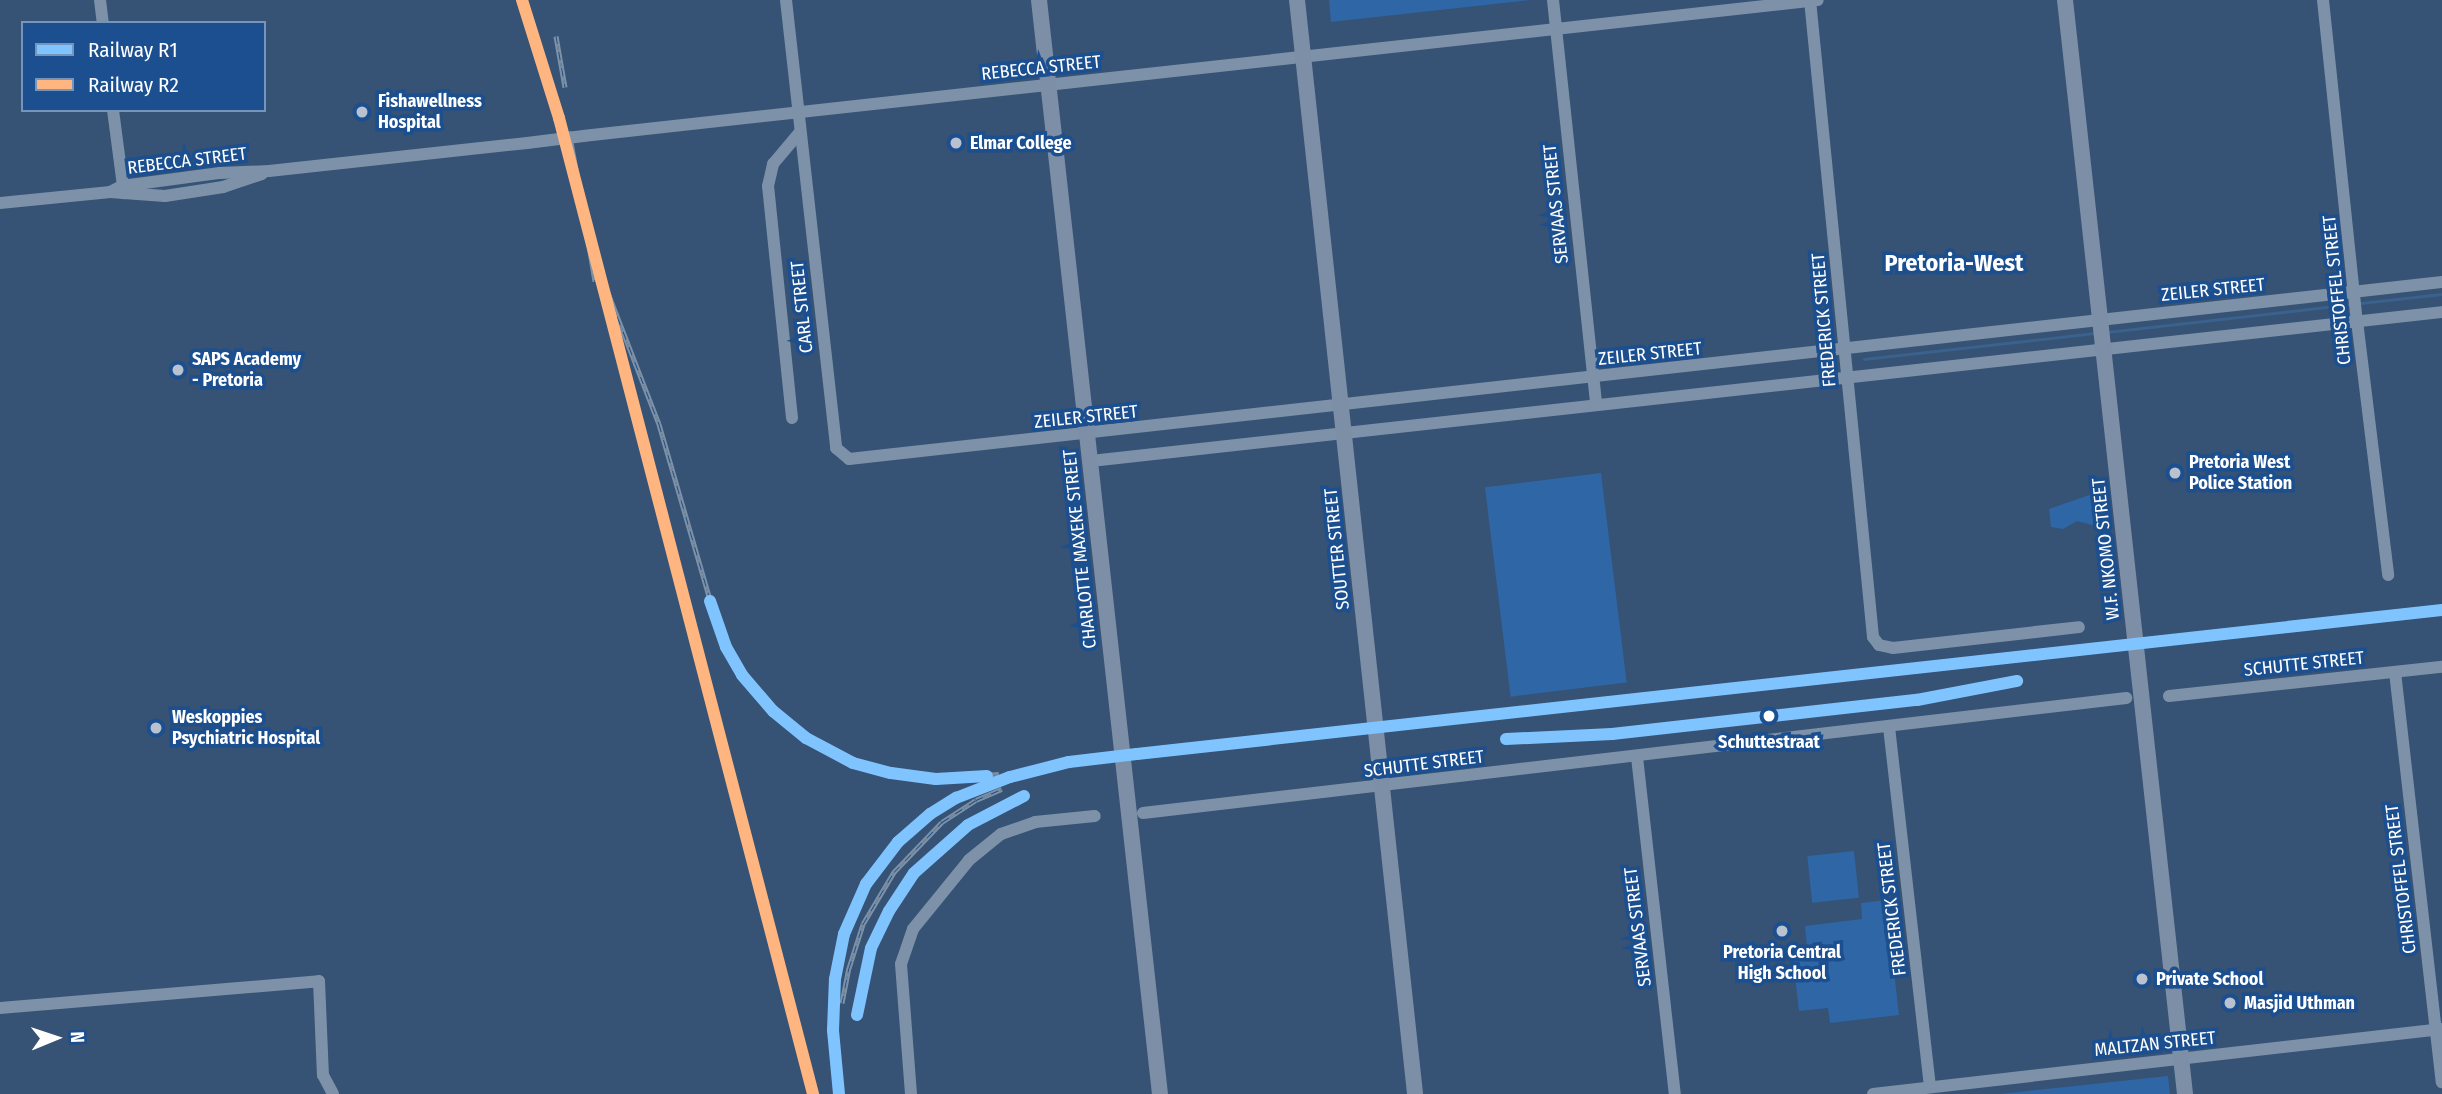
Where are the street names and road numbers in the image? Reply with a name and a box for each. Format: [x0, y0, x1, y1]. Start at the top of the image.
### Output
street label: REBECCA STREET [980, 51, 1102, 85]
street label: REBECCA STREET [126, 143, 248, 179]
street label: SERVAAS STREET [1539, 143, 1573, 265]
street label: CHRISTOFFEL STREET [2318, 214, 2356, 366]
street label: FREDERICK STREET [1807, 252, 1841, 388]
street label: CARL STREET [786, 260, 818, 354]
street label: ZEILER STREET [2160, 274, 2266, 306]
street label: ZEILER STREET [1597, 338, 1703, 370]
street label: ZEILER STREET [1033, 401, 1139, 433]
street label: CHARLOTTE MAXEKE STREET [1059, 448, 1101, 650]
street label: W.F. NKOMO STREET [2088, 477, 2124, 621]
street label: SOUTTER STREET [1320, 487, 1354, 611]
street label: SCHUTTE STREET [2243, 647, 2365, 681]
street label: SCHUTTE STREET [1363, 746, 1485, 782]
street label: CHRISTOFFEL STREET [2381, 803, 2421, 955]
street label: FREDERICK STREET [1873, 841, 1911, 977]
street label: SERVAAS STREET [1620, 866, 1656, 988]
street label: MALTZAN STREET [2093, 1027, 2217, 1061]

